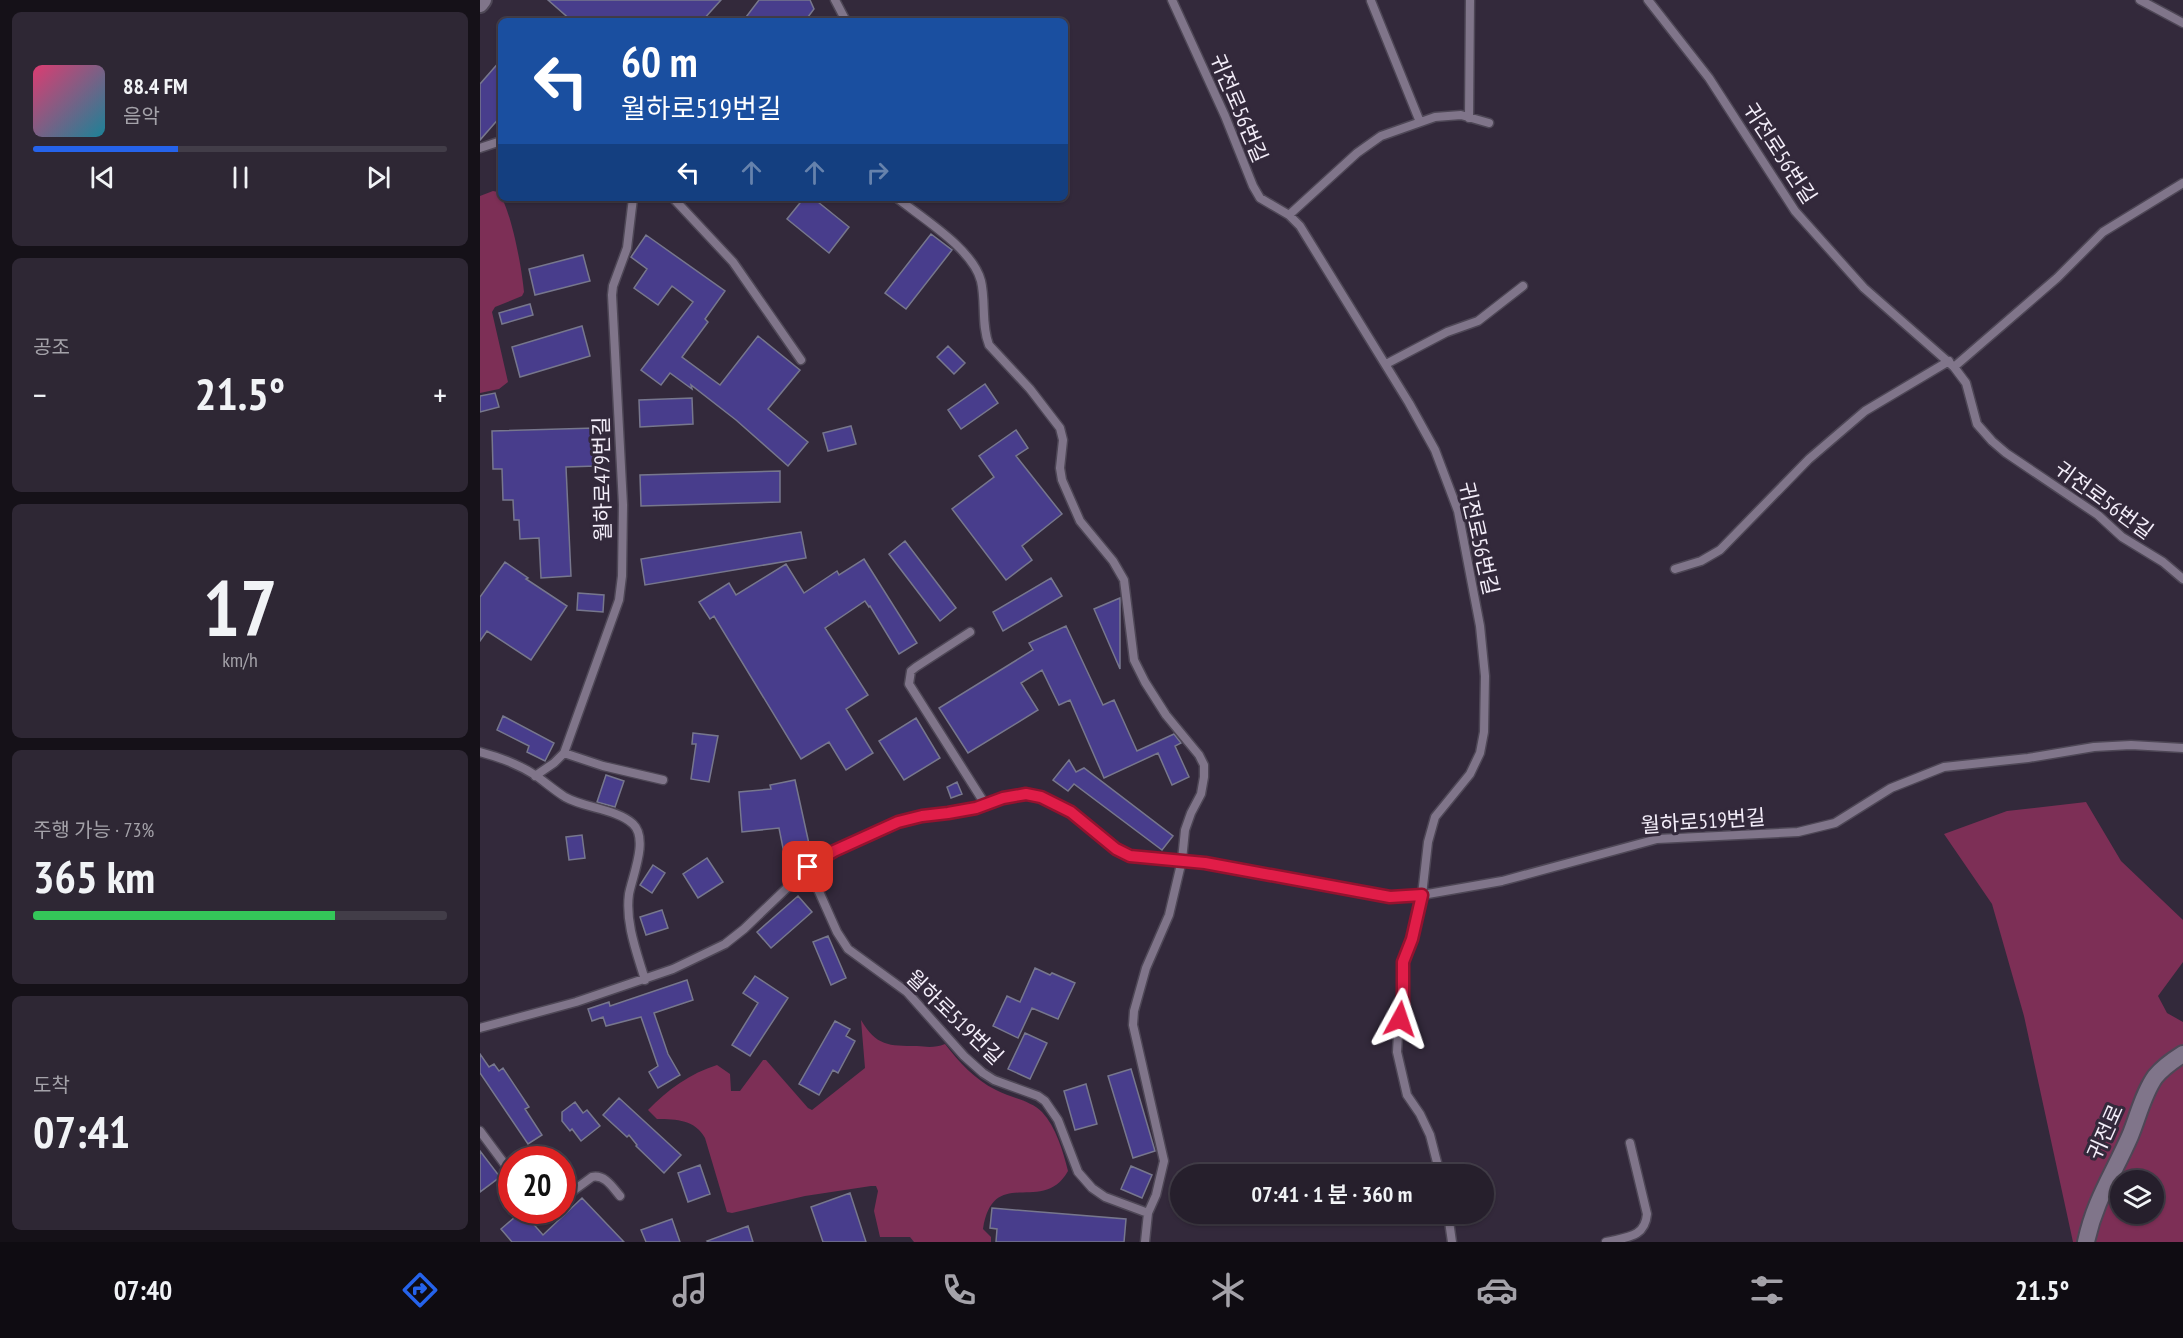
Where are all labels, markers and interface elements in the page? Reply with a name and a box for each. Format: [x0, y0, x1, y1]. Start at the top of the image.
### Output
text: 60 m [621, 34, 698, 89]
icon: left [522, 42, 600, 120]
street label: 귀전로56번길 [1204, 50, 1274, 166]
text: 88.4 FM [123, 72, 188, 100]
text: 월하로519번길 [621, 91, 782, 125]
street label: 귀전로56번길 [1737, 97, 1823, 209]
text: 음악 [123, 103, 160, 129]
icon: left [672, 156, 705, 189]
icon: ahead [735, 156, 768, 189]
icon: ahead [798, 156, 831, 189]
icon: right [861, 156, 894, 189]
icon: previous [86, 161, 119, 194]
icon: pause [224, 161, 257, 194]
icon: next [362, 161, 395, 194]
text: 공조 [33, 334, 70, 360]
text: 21.5° [195, 364, 285, 422]
text: − [33, 373, 47, 416]
text: + [433, 373, 447, 416]
street label: 월하로479번길 [587, 416, 617, 542]
street label: 귀전로56번길 [2049, 455, 2159, 545]
street label: 귀전로56번길 [1453, 479, 1505, 597]
text: 17 [203, 557, 277, 658]
text: km/h [222, 647, 258, 673]
street label: 월하로519번길 [1640, 803, 1766, 839]
text: 주행 가능 · 73% [33, 817, 154, 843]
pin [782, 841, 833, 892]
text: 365 km [33, 847, 155, 905]
icon: arrive [791, 850, 824, 883]
street label: 월하로519번길 [901, 964, 1009, 1070]
position arrow [1368, 987, 1432, 1051]
text: 도착 [33, 1072, 70, 1098]
street label: 귀전로 [2081, 1100, 2129, 1164]
text: 07:41 [33, 1102, 130, 1160]
speed limit sign: 20 [498, 1146, 576, 1224]
map controls [2110, 1170, 2164, 1224]
button: layers [2110, 1170, 2164, 1224]
text: 07:41 · 1 분 · 360 m [1252, 1180, 1412, 1208]
icon: directions [399, 1269, 441, 1311]
icon: music [669, 1269, 711, 1311]
icon: phone [938, 1269, 980, 1311]
icon: climate [1207, 1269, 1249, 1311]
icon: car [1476, 1269, 1518, 1311]
icon: filters [1746, 1269, 1788, 1311]
text: 07:40 [114, 1273, 172, 1307]
text: 21.5° [2015, 1273, 2069, 1307]

